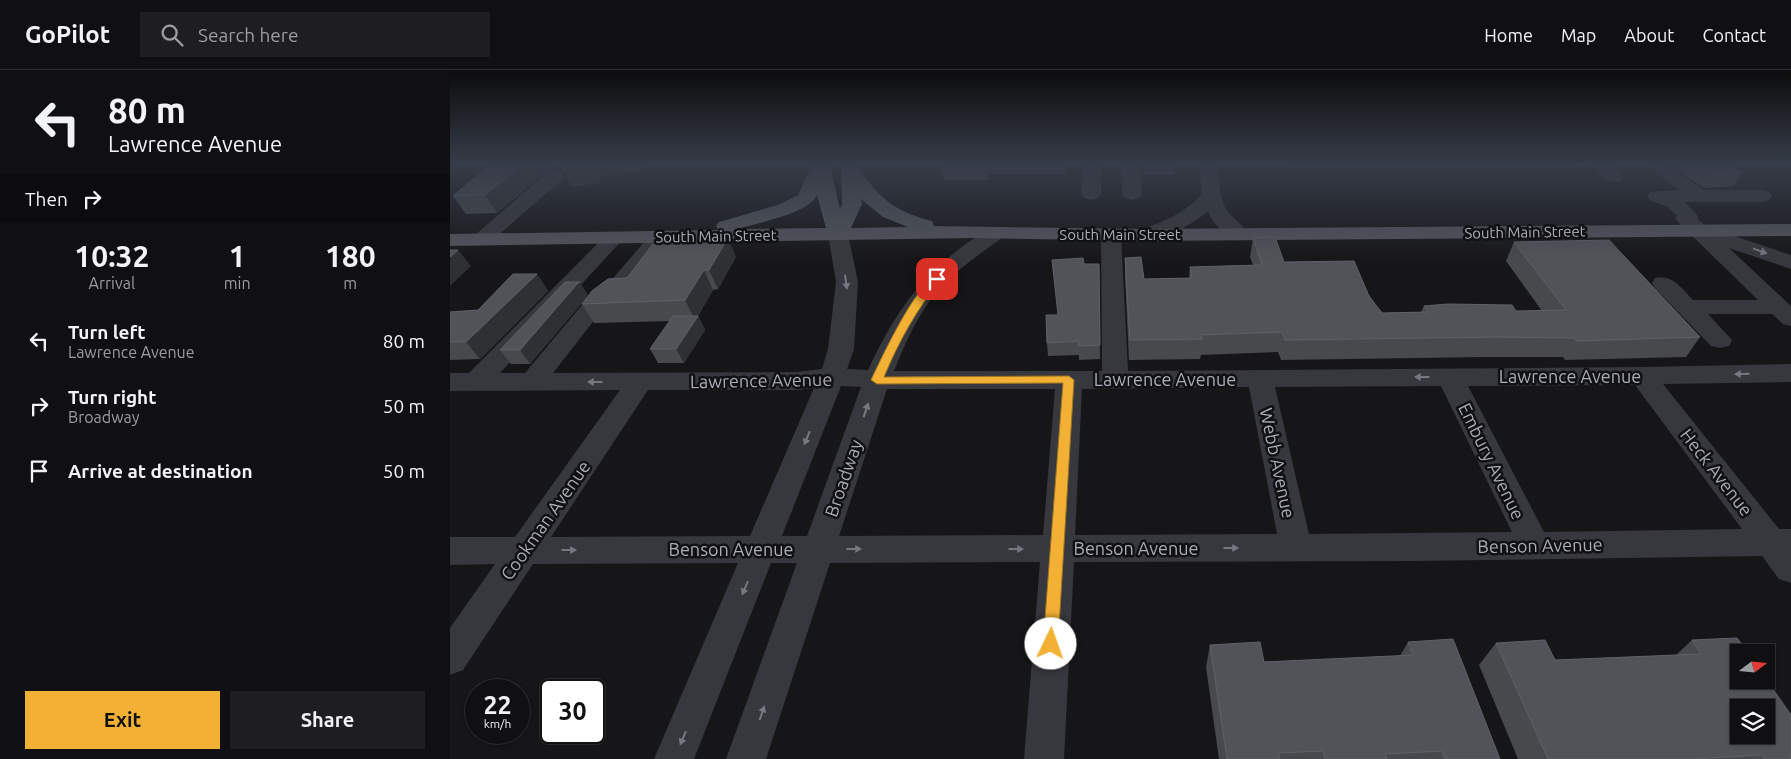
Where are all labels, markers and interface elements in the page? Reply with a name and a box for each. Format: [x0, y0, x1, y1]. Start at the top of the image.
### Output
search box [140, 12, 490, 57]
text: GoPilot [25, 21, 110, 48]
icon: search [158, 21, 186, 49]
text: Search here [198, 24, 298, 46]
text: Home [1484, 25, 1533, 45]
text: Map [1561, 25, 1596, 45]
text: About [1624, 25, 1674, 45]
text: Contact [1702, 25, 1766, 45]
icon: left [25, 90, 90, 155]
text: 80 m [108, 90, 186, 130]
text: Lawrence Avenue [108, 131, 282, 156]
icon: right [78, 185, 106, 213]
text: Then [25, 188, 68, 210]
street label: South Main Street [1464, 222, 1586, 242]
street label: South Main Street [655, 226, 777, 246]
street label: South Main Street [1059, 226, 1181, 243]
text: 10:32 [74, 239, 149, 273]
text: 1 [229, 239, 246, 273]
text: 180 [325, 239, 376, 273]
one-way arrow [1752, 248, 1767, 256]
pin [916, 258, 958, 300]
icon: arrive [923, 265, 951, 293]
text: Arrival [89, 274, 135, 292]
text: min [224, 274, 251, 292]
text: m [343, 274, 357, 292]
one-way arrow [842, 274, 850, 290]
text: Turn left [68, 321, 146, 343]
icon: left [25, 327, 53, 355]
text: 80 m [383, 330, 425, 352]
text: Lawrence Avenue [68, 343, 195, 361]
street label: Lawrence Avenue [1499, 366, 1641, 386]
street label: Lawrence Avenue [690, 369, 832, 391]
street label: Lawrence Avenue [1094, 369, 1236, 389]
one-way arrow [1734, 370, 1750, 378]
one-way arrow [1414, 373, 1430, 381]
one-way arrow [587, 378, 603, 386]
text: Turn right [68, 386, 156, 408]
icon: right [25, 392, 53, 420]
text: 50 m [383, 395, 425, 417]
street label: Embury Avenue [1455, 399, 1529, 523]
one-way arrow [863, 403, 870, 418]
street label: Webb Avenue [1257, 406, 1299, 520]
text: Broadway [68, 408, 139, 426]
street label: Heck Avenue [1677, 425, 1757, 519]
one-way arrow [803, 431, 811, 445]
street label: Broadway [820, 436, 866, 519]
icon: arrive [25, 457, 53, 485]
street label: Cookman Avenue [496, 457, 594, 583]
text: Arrive at destination [68, 460, 253, 482]
text: 50 m [383, 460, 425, 482]
street label: Benson Avenue [1477, 534, 1603, 556]
street label: Benson Avenue [1073, 538, 1199, 558]
street label: Benson Avenue [668, 539, 794, 559]
one-way arrow [1223, 544, 1239, 552]
one-way arrow [846, 545, 862, 553]
one-way arrow [1008, 545, 1024, 553]
one-way arrow [561, 546, 577, 554]
one-way arrow [741, 581, 749, 595]
position arrow [1024, 617, 1076, 669]
north arrow [1730, 644, 1775, 689]
map controls [1730, 644, 1775, 744]
speed limit sign: 30 [540, 679, 605, 744]
button: Exit [25, 691, 220, 749]
button: Share [230, 691, 425, 749]
text: 22 [483, 691, 512, 719]
button: layers [1730, 699, 1775, 744]
one-way arrow [758, 705, 766, 720]
text: km/h [484, 717, 511, 730]
one-way arrow [679, 731, 687, 746]

